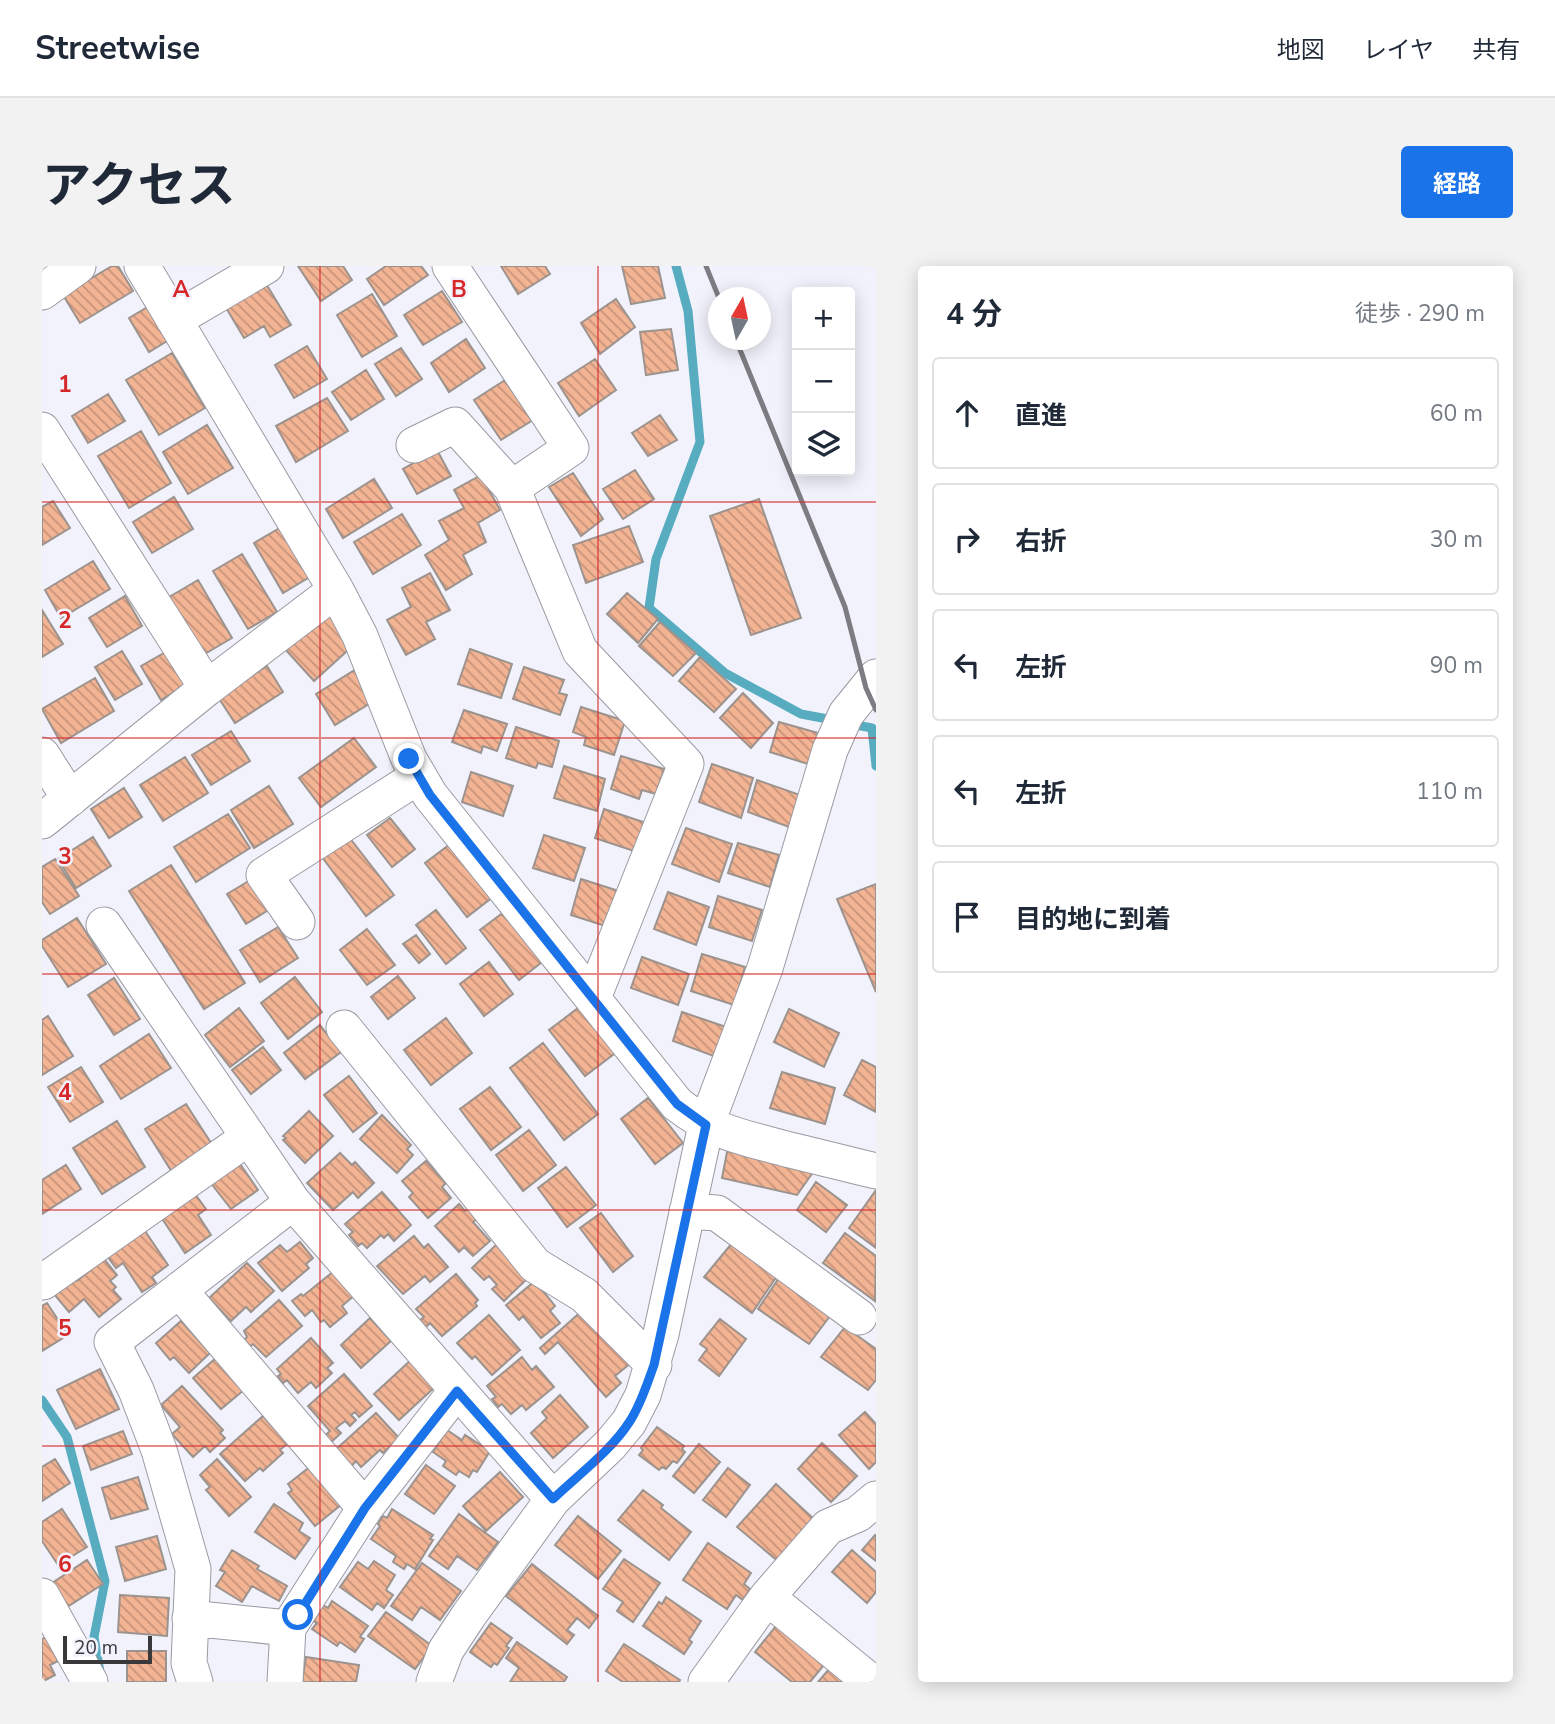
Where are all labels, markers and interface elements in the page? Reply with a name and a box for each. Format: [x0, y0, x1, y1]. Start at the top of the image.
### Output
text: Streetwise [35, 26, 200, 71]
text: 地図 [1277, 34, 1325, 66]
text: レイヤ [1363, 34, 1434, 66]
text: 共有 [1472, 34, 1520, 66]
button: 経路 [1401, 146, 1513, 218]
text: アクセス [42, 152, 236, 219]
text: A [172, 274, 190, 305]
text: B [451, 274, 467, 305]
north arrow [708, 287, 771, 350]
map controls [792, 287, 855, 476]
button: + [792, 287, 855, 350]
text: 4 分 [946, 294, 1002, 335]
text: 徒歩 · 290 m [1355, 298, 1485, 329]
button: − [792, 350, 855, 413]
text: 1 [58, 369, 72, 400]
icon: ahead [948, 394, 986, 432]
text: 直進 [1015, 398, 1067, 433]
text: 60 m [1430, 398, 1483, 429]
button: layers [792, 413, 855, 476]
icon: right [948, 520, 986, 558]
text: 右折 [1015, 524, 1067, 559]
text: 30 m [1430, 524, 1483, 555]
text: 2 [58, 605, 72, 636]
icon: left [948, 646, 986, 684]
text: 左折 [1015, 650, 1067, 685]
text: 90 m [1430, 650, 1483, 681]
route end [393, 743, 424, 774]
icon: left [948, 772, 986, 810]
text: 左折 [1015, 776, 1067, 811]
text: 110 m [1416, 776, 1483, 807]
text: 3 [58, 841, 72, 872]
icon: arrive [948, 898, 986, 936]
text: 目的地に到着 [1015, 902, 1171, 937]
text: 4 [58, 1077, 72, 1108]
text: 5 [58, 1313, 72, 1344]
text: 6 [58, 1549, 72, 1580]
route start [282, 1599, 313, 1630]
scale bar [63, 1633, 152, 1665]
text: 20 m [74, 1635, 118, 1661]

